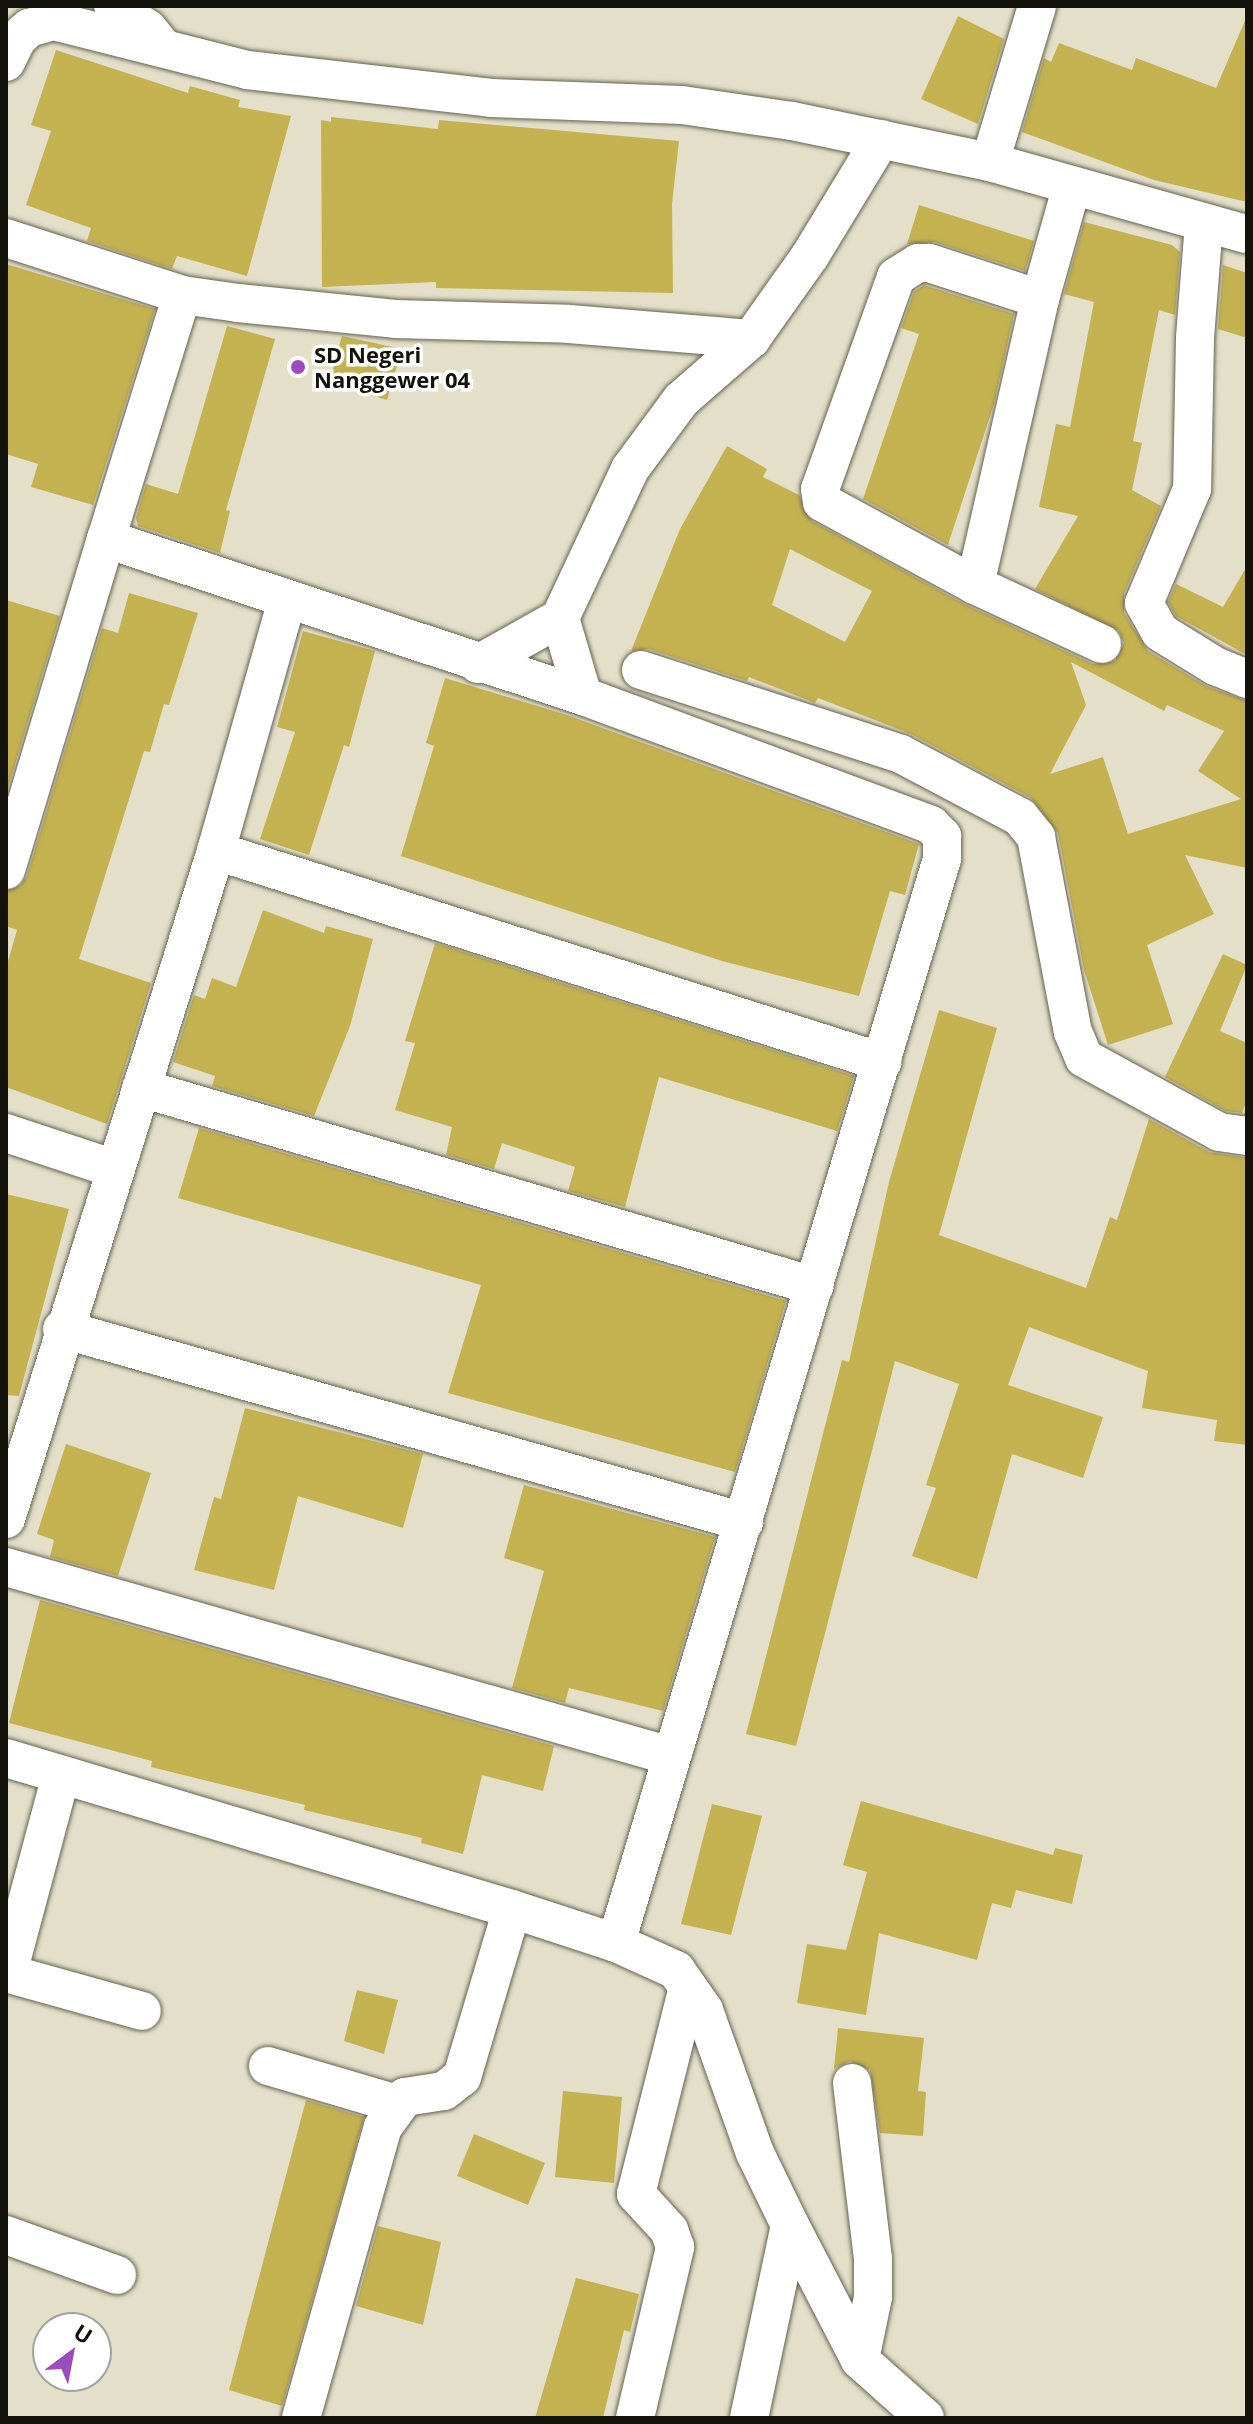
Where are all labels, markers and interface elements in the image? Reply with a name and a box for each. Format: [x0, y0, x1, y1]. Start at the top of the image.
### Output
place label: SD Negeri Nanggewer 04 [314, 341, 470, 392]
marker: SD Negeri Nanggewer 04 [289, 358, 307, 376]
north arrow [32, 2312, 112, 2392]
text: U [69, 2316, 99, 2350]

